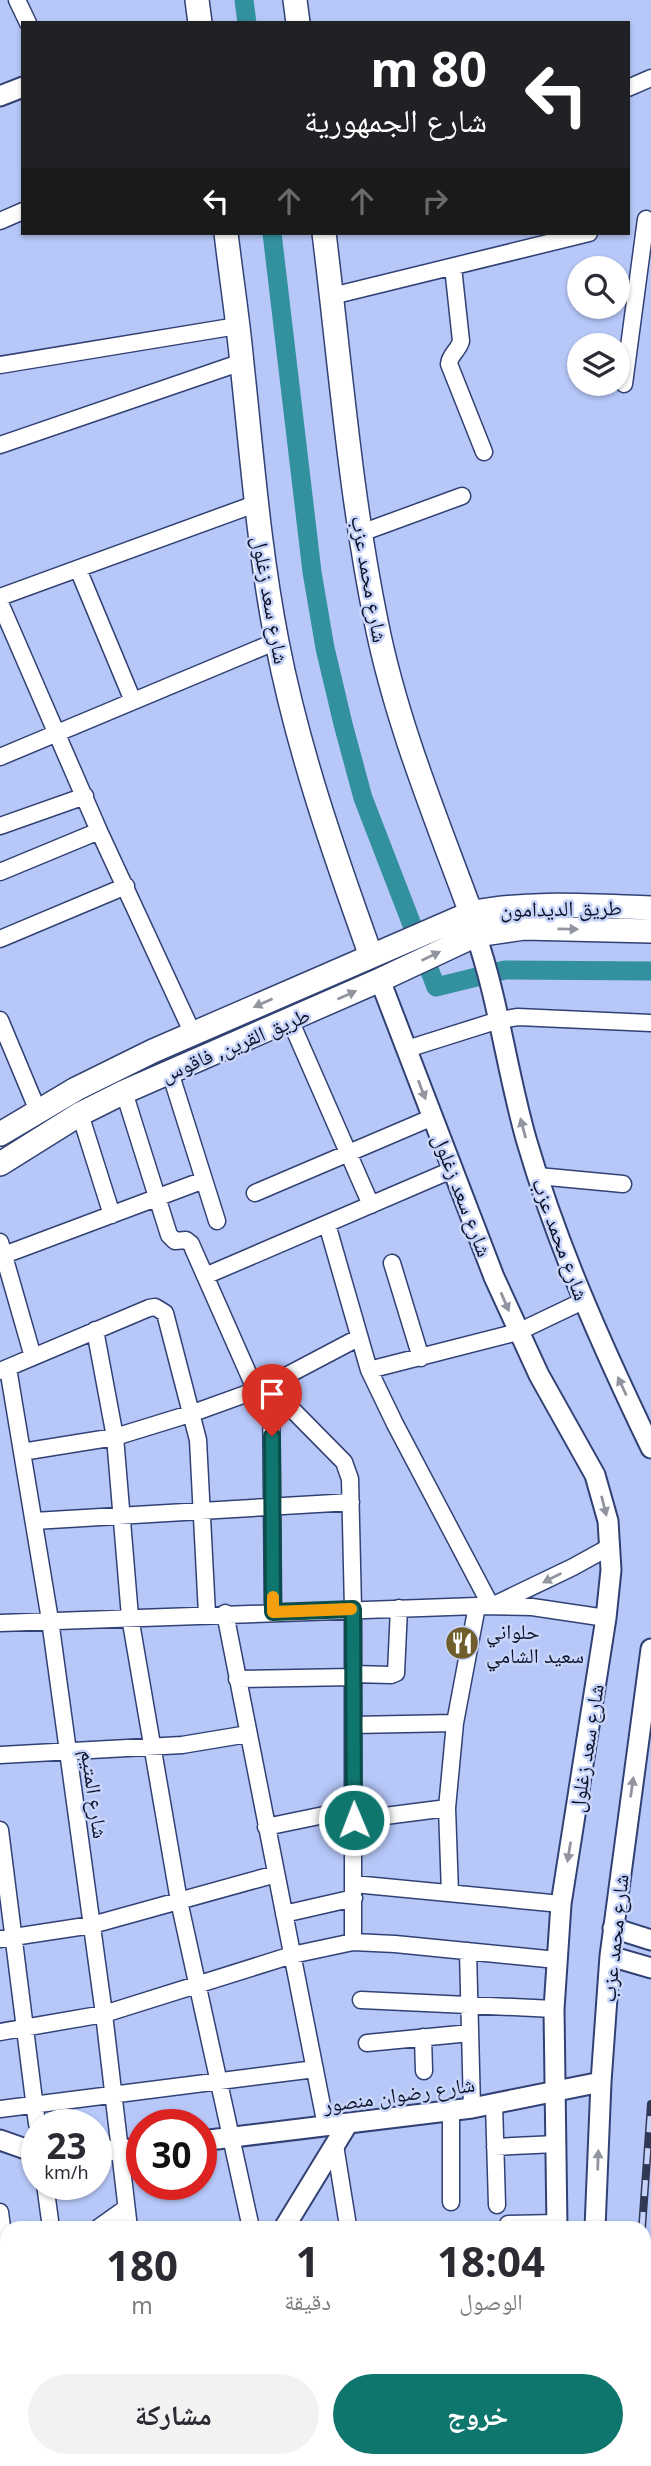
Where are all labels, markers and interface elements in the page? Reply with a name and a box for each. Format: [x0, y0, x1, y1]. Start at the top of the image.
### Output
text: 80 m [370, 35, 487, 101]
icon: left [511, 49, 602, 140]
text: شارع الجمهورية [304, 98, 487, 141]
icon: left [197, 182, 235, 220]
icon: ahead [270, 182, 308, 220]
icon: ahead [343, 182, 381, 220]
icon: right [416, 182, 454, 220]
map controls [567, 256, 630, 396]
button: search [567, 256, 630, 319]
button: layers [567, 333, 630, 396]
street label: شارع محمد عزب [345, 513, 395, 645]
street label: شارع سعد زغلول [246, 534, 296, 666]
street label: طريق الديدامون [500, 893, 622, 923]
one-way arrow [557, 923, 579, 935]
one-way arrow [421, 950, 441, 961]
one-way arrow [337, 989, 357, 1001]
one-way arrow [253, 998, 274, 1009]
street label: طريق القرين, فاقوس [156, 1000, 314, 1088]
one-way arrow [417, 1079, 428, 1100]
one-way arrow [517, 1117, 528, 1139]
street label: شارع سعد زغلول [427, 1130, 499, 1260]
street label: شارع محمد عزب [526, 1174, 596, 1304]
one-way arrow [499, 1292, 511, 1312]
pin [242, 1364, 302, 1436]
icon: arrive [253, 1375, 291, 1413]
one-way arrow [616, 1376, 628, 1396]
one-way arrow [599, 1495, 610, 1517]
one-way arrow [542, 1572, 562, 1583]
place label: حلواني سعيد الشامي [486, 1617, 584, 1672]
restaurant icon: حلواني سعيد الشامي [443, 1624, 481, 1662]
street label: شارع سعد زغلول [562, 1682, 610, 1814]
street label: شارع المتيم [74, 1748, 115, 1841]
one-way arrow [627, 1776, 638, 1798]
position arrow [317, 1783, 391, 1857]
one-way arrow [563, 1841, 574, 1863]
street label: شارع محمد عزب [593, 1873, 635, 2003]
street label: شارع رضوان منصور [321, 2070, 476, 2119]
speed limit sign: 30 [126, 2109, 217, 2200]
text: 23 [46, 2122, 87, 2169]
one-way arrow [593, 2148, 604, 2170]
text: km/h [44, 2160, 89, 2184]
text: 1 [296, 2232, 320, 2289]
text: 18:04 [437, 2232, 545, 2289]
text: 180 [106, 2236, 178, 2293]
text: دقيقة [284, 2285, 331, 2317]
text: الوصول [459, 2285, 523, 2317]
text: m [131, 2289, 153, 2321]
button: مشاركة [28, 2374, 319, 2454]
button: خروج [333, 2374, 623, 2454]

